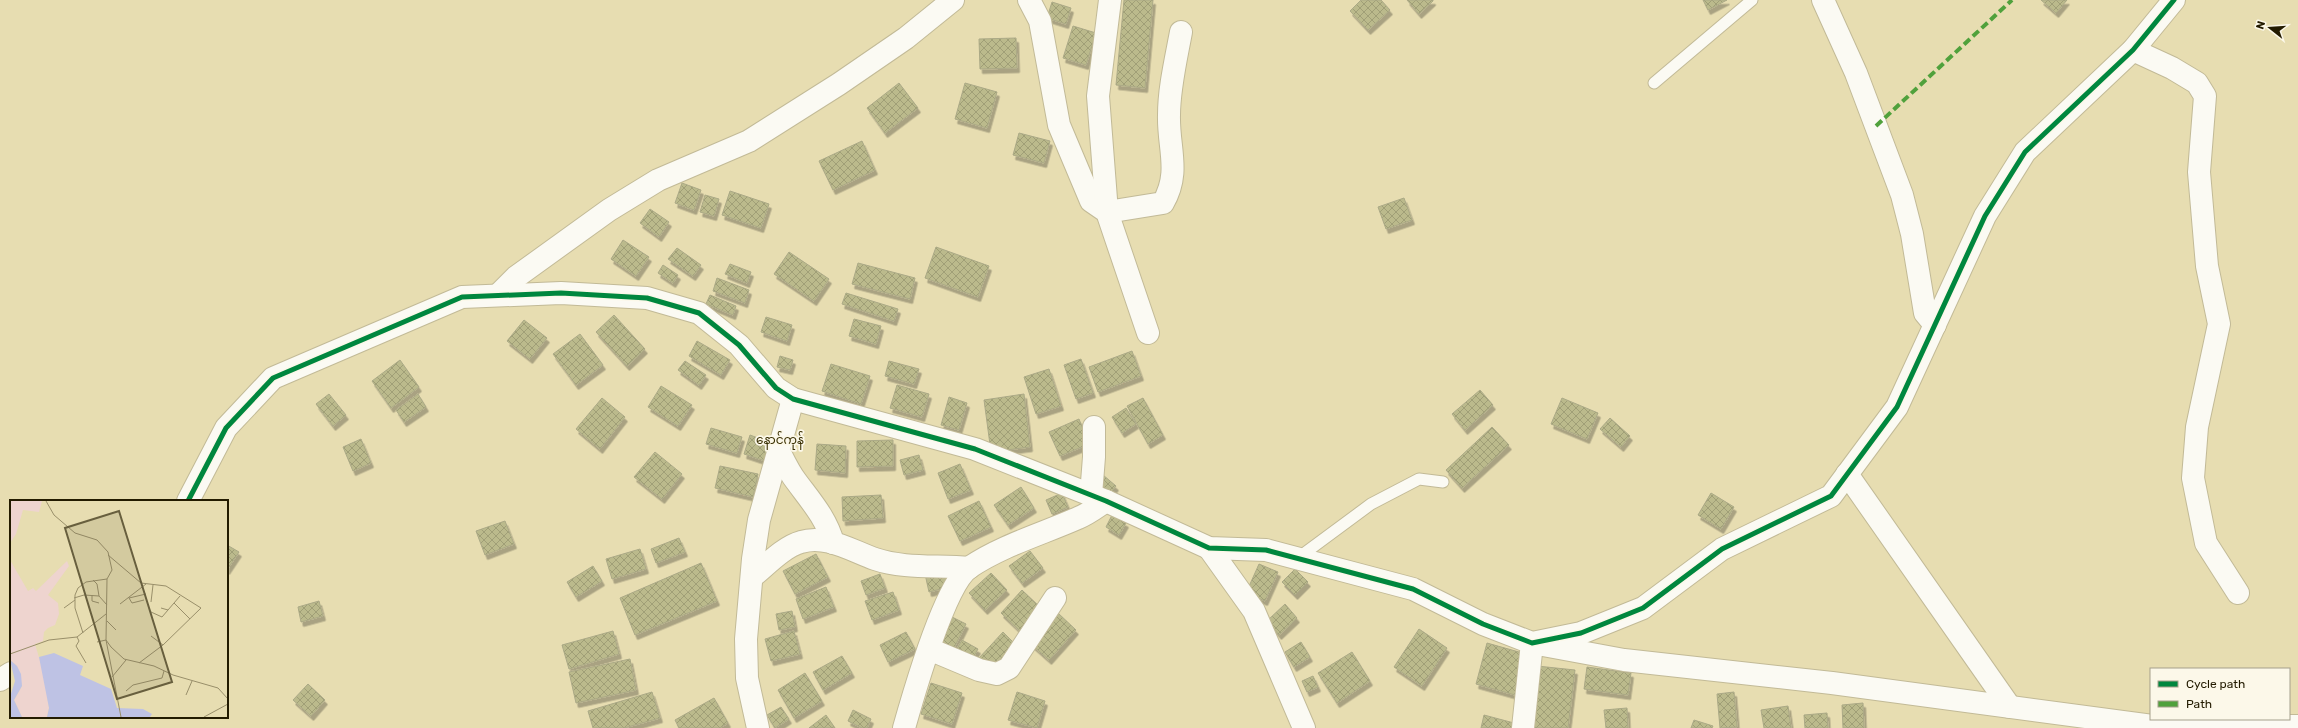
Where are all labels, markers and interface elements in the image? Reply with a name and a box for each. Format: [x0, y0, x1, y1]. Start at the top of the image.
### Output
north arrow [2250, 8, 2290, 48]
text: N [2254, 19, 2268, 31]
district label: နောင်ကုန် [756, 431, 804, 450]
inset map [10, 500, 228, 718]
legend [2150, 668, 2290, 720]
text: Cycle path [2186, 677, 2245, 691]
text: Path [2186, 697, 2212, 711]

